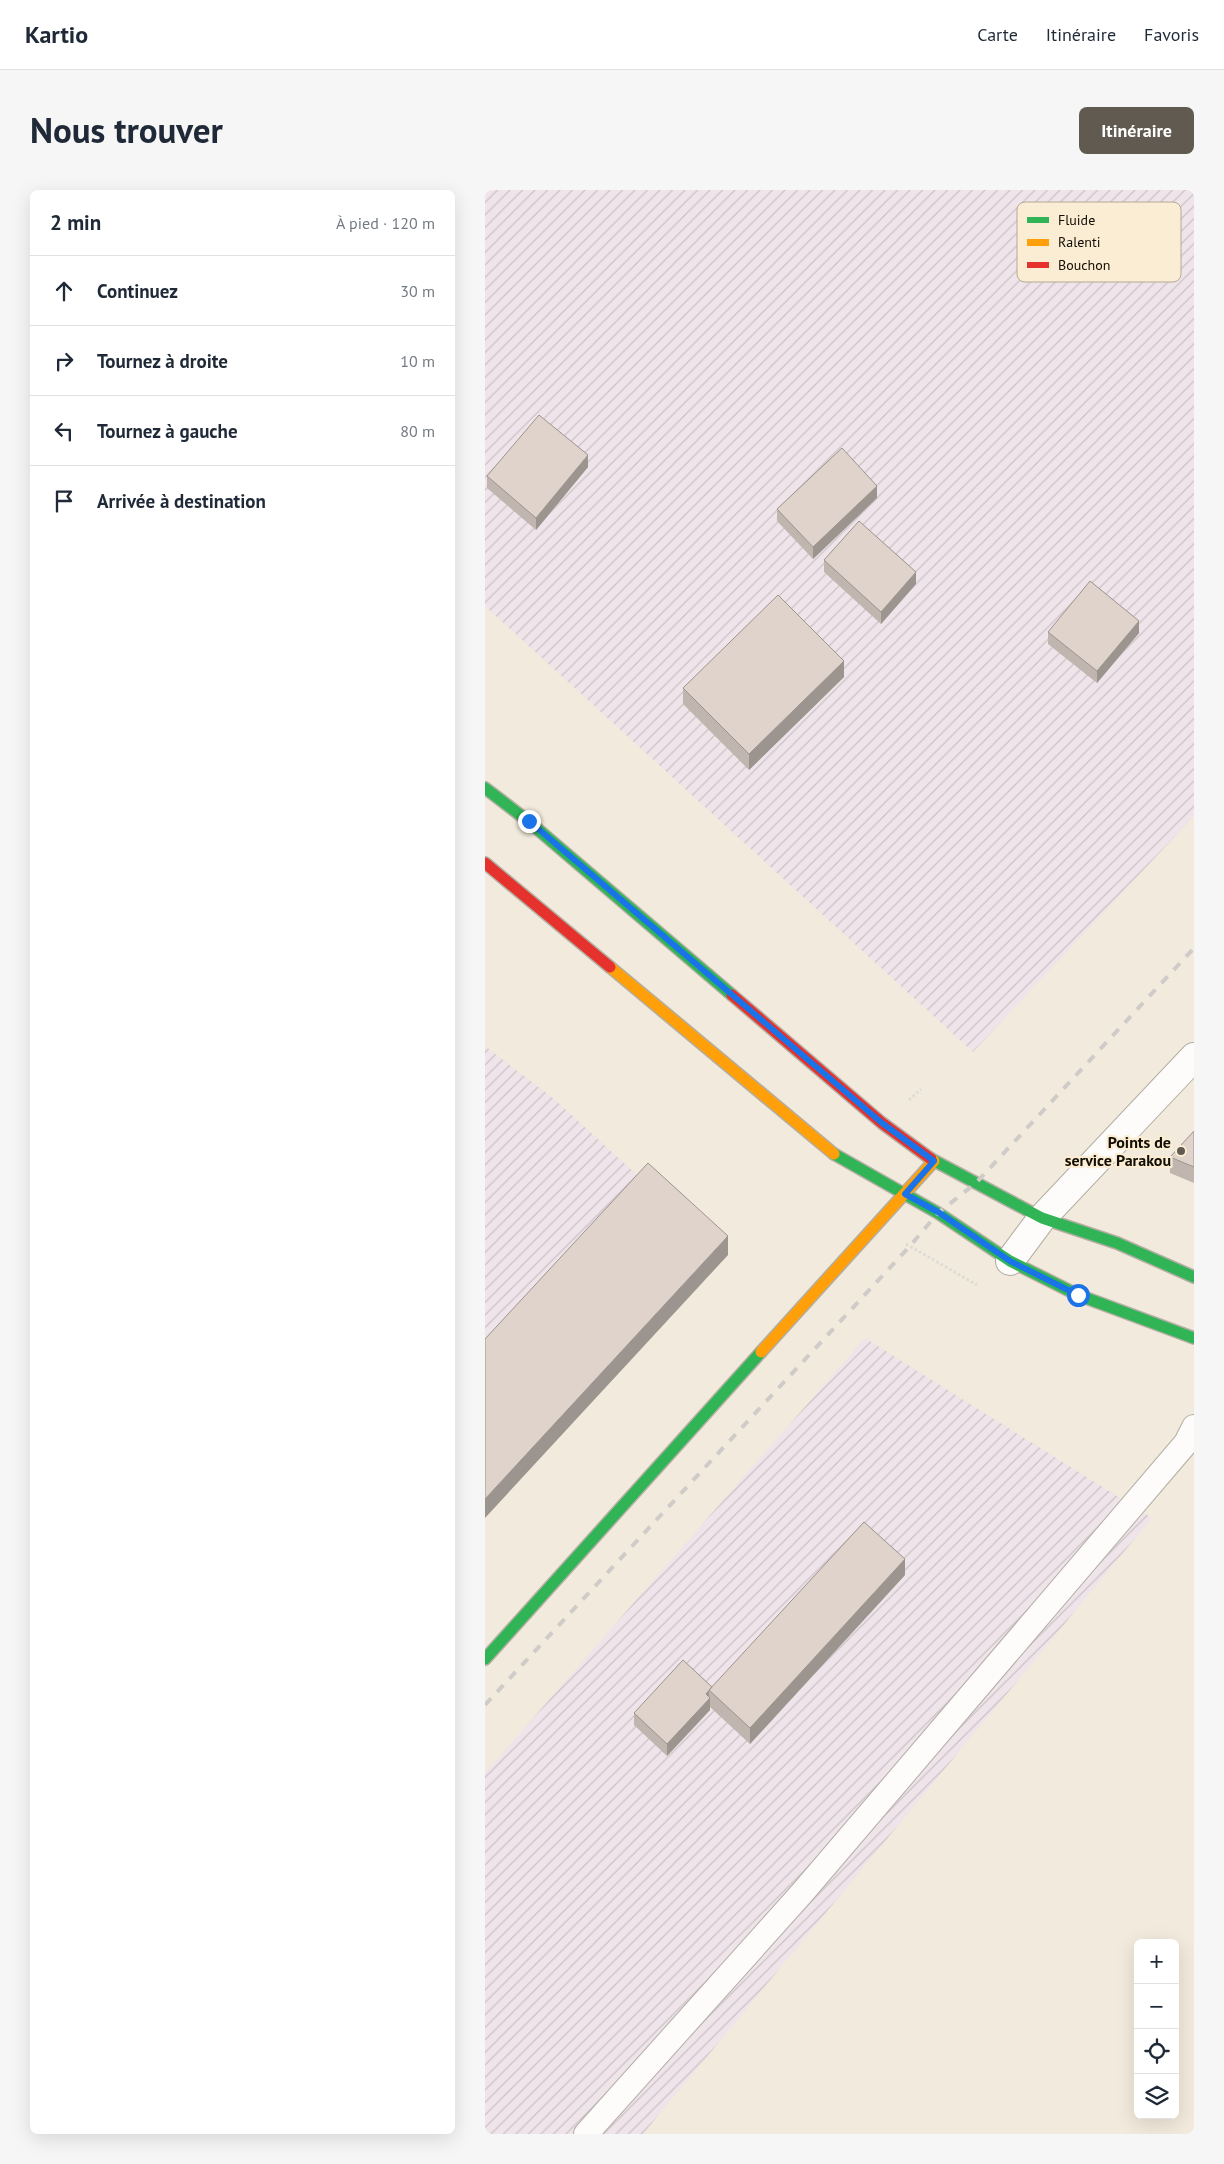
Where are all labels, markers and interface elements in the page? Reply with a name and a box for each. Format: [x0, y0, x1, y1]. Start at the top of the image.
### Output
text: Kartio [25, 19, 88, 50]
text: Carte [977, 23, 1018, 46]
text: Itinéraire [1046, 23, 1116, 46]
text: Favoris [1144, 23, 1199, 46]
text: Nous trouver [30, 107, 223, 153]
button: Itinéraire [1079, 107, 1194, 154]
legend [1017, 202, 1181, 282]
text: 2 min [50, 209, 101, 236]
text: Fluide [1058, 211, 1095, 229]
text: À pied · 120 m [336, 213, 435, 233]
text: Ralenti [1058, 233, 1101, 251]
text: Bouchon [1058, 256, 1110, 274]
icon: ahead [50, 277, 78, 305]
text: Continuez [97, 279, 178, 303]
text: 30 m [400, 281, 435, 301]
icon: right [50, 347, 78, 375]
text: Tournez à droite [97, 349, 228, 373]
text: 10 m [400, 351, 435, 371]
icon: left [50, 417, 78, 445]
text: Tournez à gauche [97, 419, 238, 443]
text: 80 m [400, 421, 435, 441]
icon: arrive [50, 487, 78, 515]
text: Arrivée à destination [97, 489, 266, 513]
route end [518, 810, 541, 833]
place label: Points de service Parakou [1065, 1132, 1171, 1170]
marker: Points de service Parakou [1175, 1145, 1187, 1157]
route start [1067, 1284, 1090, 1307]
map controls [1134, 1939, 1179, 2119]
button: + [1134, 1939, 1179, 1984]
button: − [1134, 1984, 1179, 2029]
button: locate [1134, 2029, 1179, 2074]
button: layers [1134, 2074, 1179, 2119]

